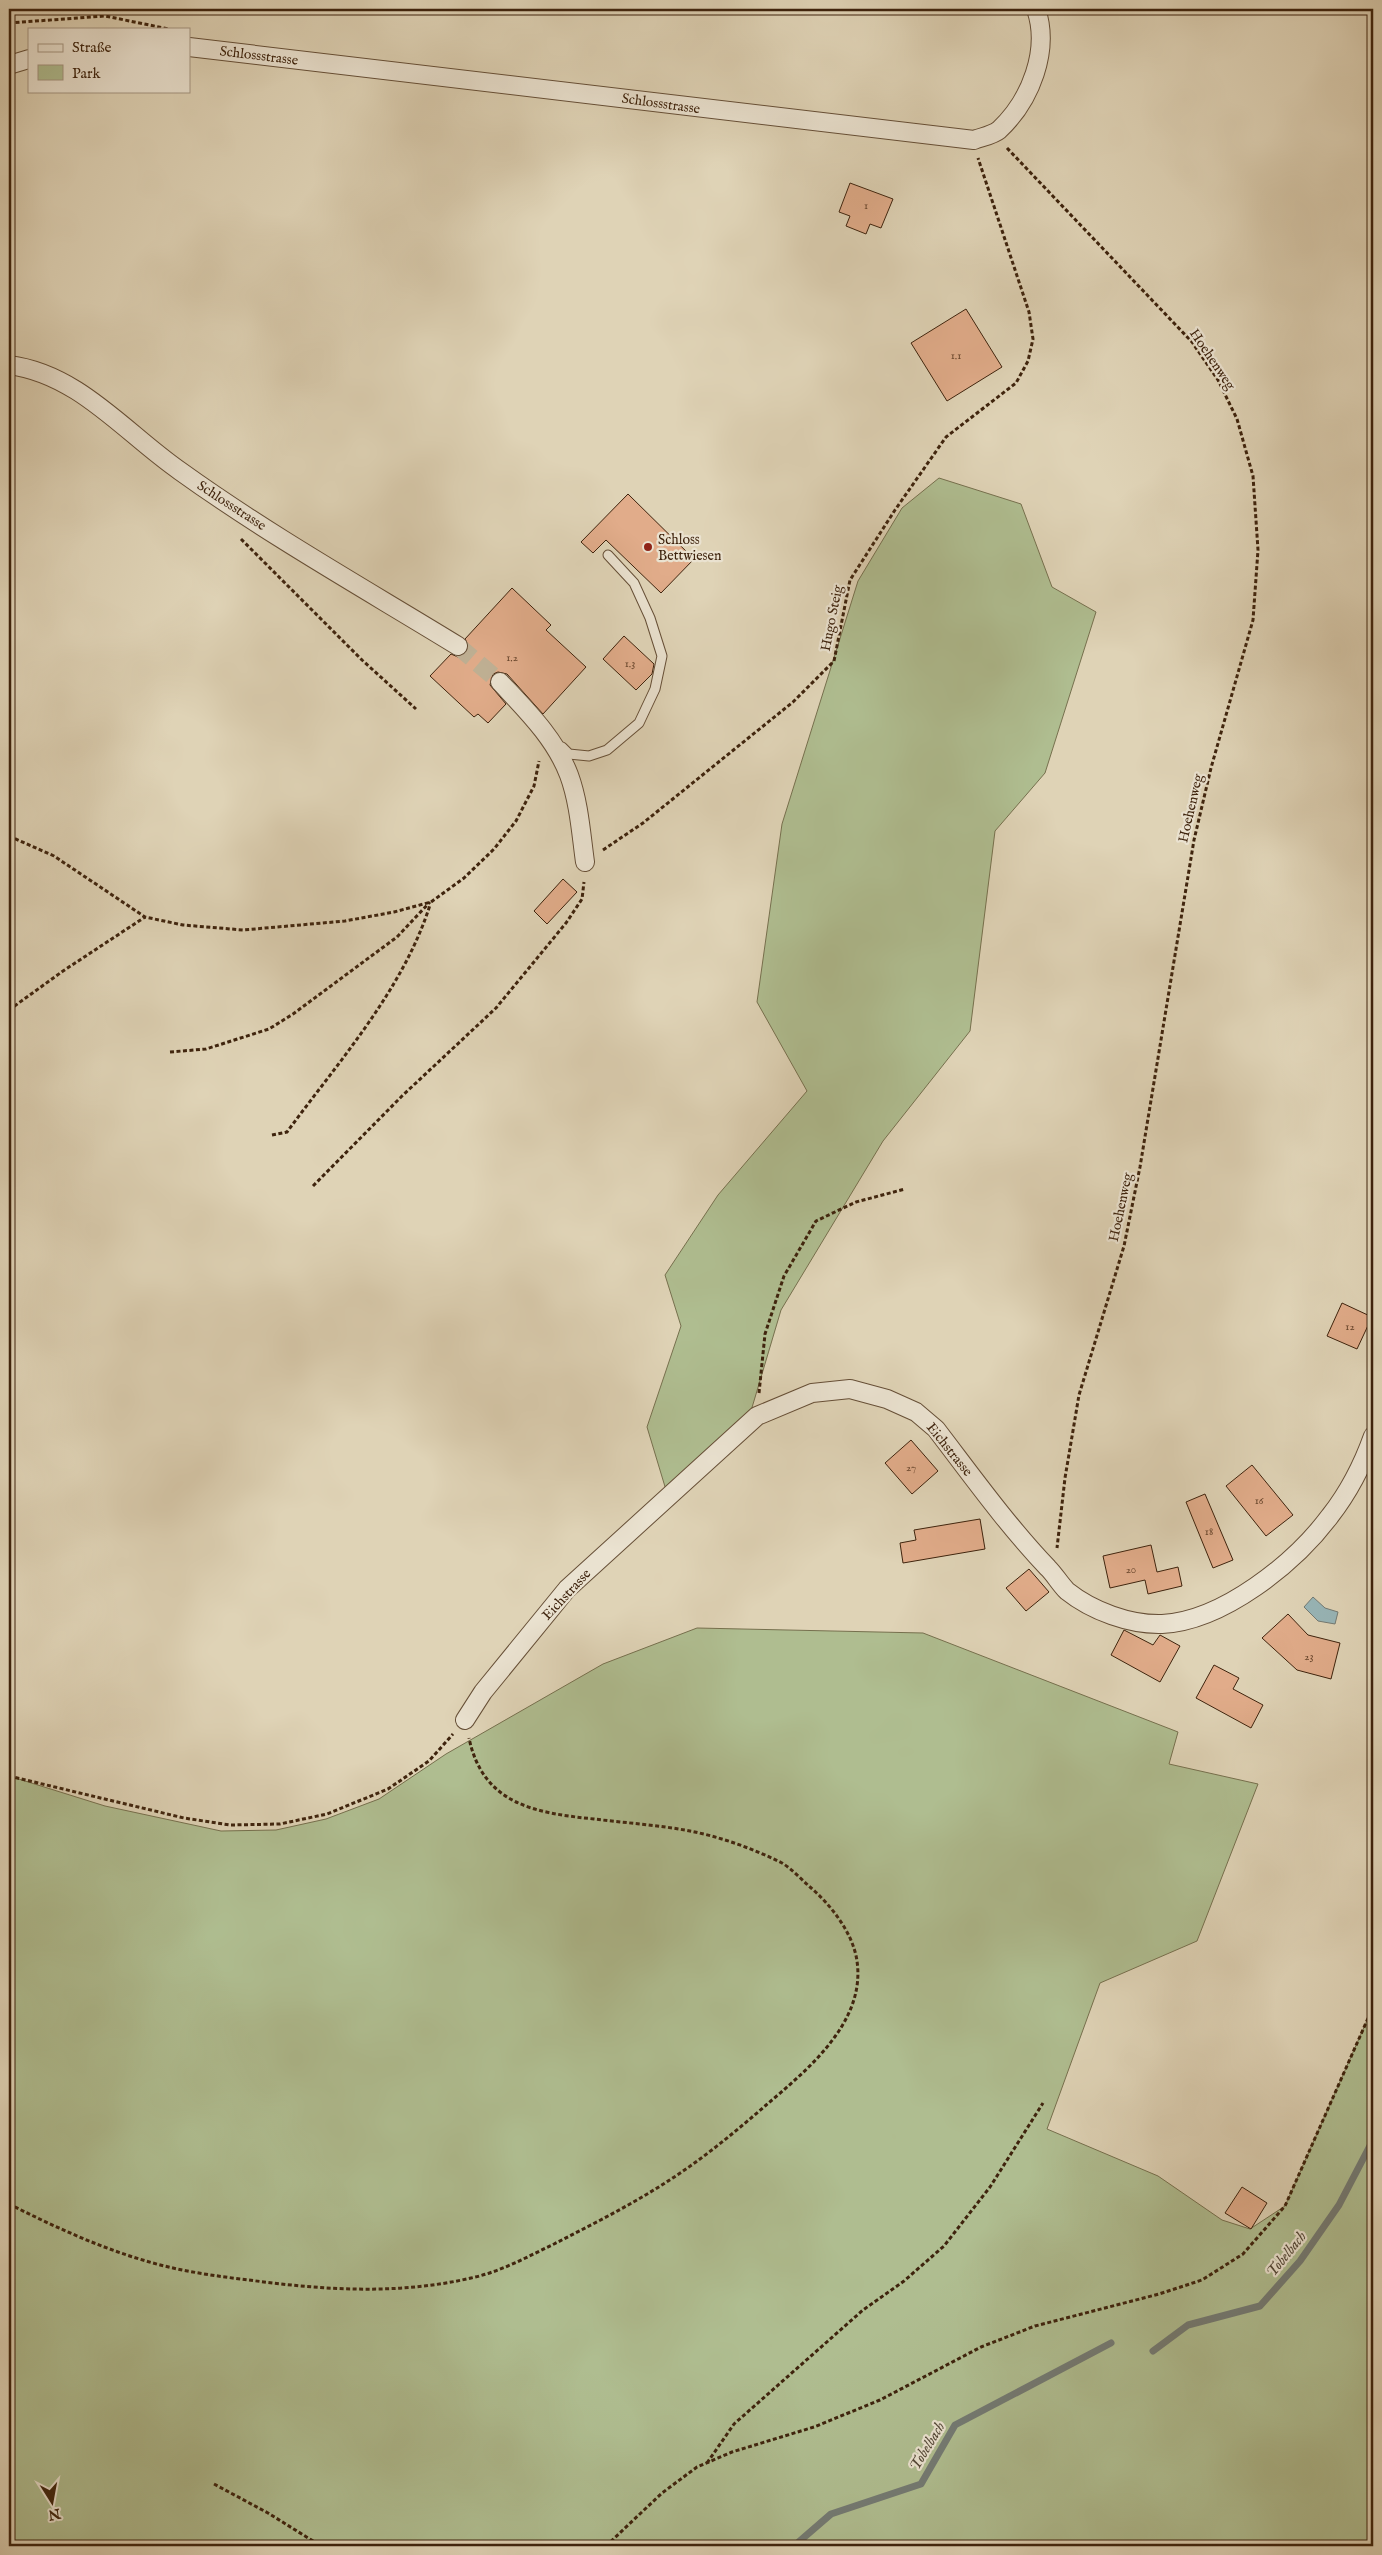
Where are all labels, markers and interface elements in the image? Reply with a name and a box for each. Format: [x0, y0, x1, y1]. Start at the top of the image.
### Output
legend [28, 28, 190, 92]
text: Straße [72, 38, 112, 57]
street label: Schlossstrasse [219, 42, 300, 70]
text: Park [72, 64, 102, 83]
street label: Schlossstrasse [621, 90, 702, 118]
house number: 1 [864, 199, 868, 213]
street label: Hoehenweg [1185, 325, 1239, 394]
house number: 1.1 [951, 349, 961, 363]
street label: Schlossstrasse [193, 477, 270, 535]
place label: Schloss Bettwiesen [658, 531, 722, 565]
marker: Schloss Bettwiesen [642, 541, 654, 553]
street label: Hugo Steig [817, 583, 847, 653]
house number: 1.2 [506, 651, 518, 665]
house number: 1.3 [625, 657, 635, 671]
street label: Hoehenweg [1174, 772, 1208, 844]
street label: Hoehenweg [1105, 1171, 1137, 1243]
house number: 12 [1345, 1320, 1355, 1334]
street label: Eichstrasse [922, 1419, 977, 1481]
house number: 27 [906, 1461, 916, 1475]
house number: 16 [1255, 1494, 1264, 1508]
house number: 18 [1205, 1525, 1213, 1539]
house number: 20 [1126, 1563, 1136, 1577]
street label: Eichstrasse [538, 1565, 596, 1624]
house number: 23 [1304, 1650, 1314, 1664]
water label: Tobelbach [1262, 2227, 1311, 2281]
water label: Tobelbach [906, 2418, 950, 2474]
north arrow [28, 2478, 78, 2528]
text: N [47, 2504, 63, 2524]

